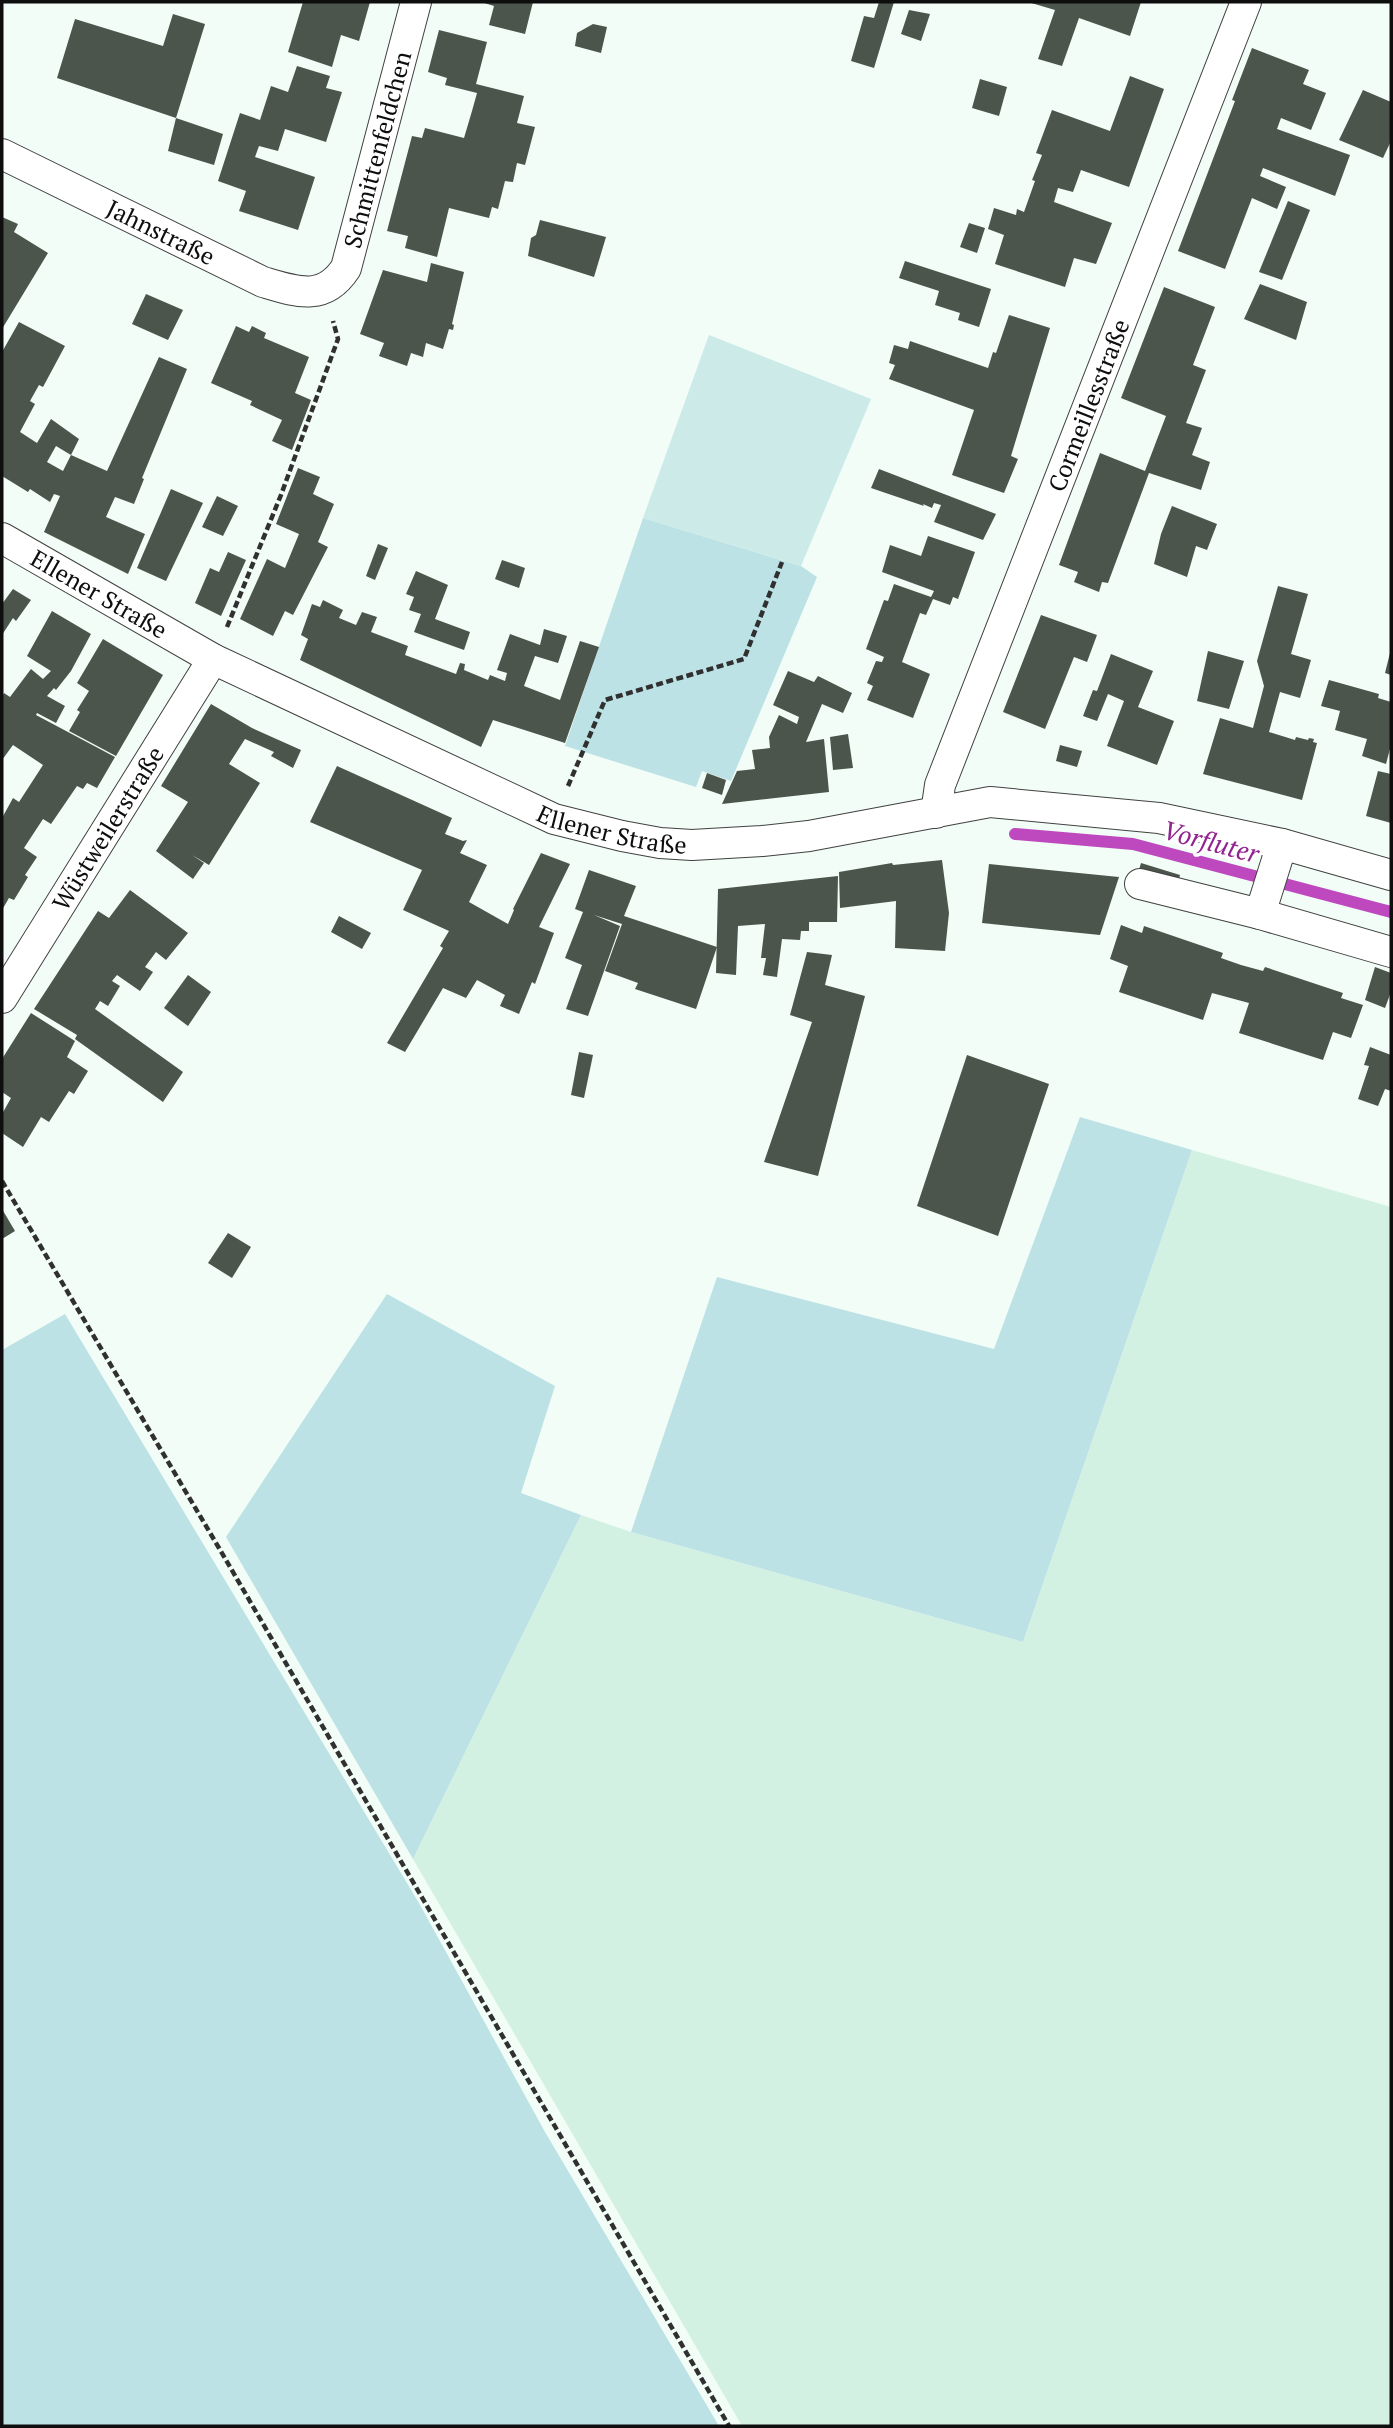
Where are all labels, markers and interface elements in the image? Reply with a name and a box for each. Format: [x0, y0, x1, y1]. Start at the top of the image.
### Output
street label: Schmittenfeldchen [336, 48, 418, 251]
street label: Jahnstraße [101, 192, 220, 272]
street label: Cormeillesstraße [1040, 314, 1137, 496]
street label: Ellener Straße [25, 542, 173, 646]
street label: Wüstweilerstraße [45, 740, 171, 916]
street label: Ellener Straße [532, 797, 688, 861]
water label: Vorfluter [1159, 812, 1264, 870]

